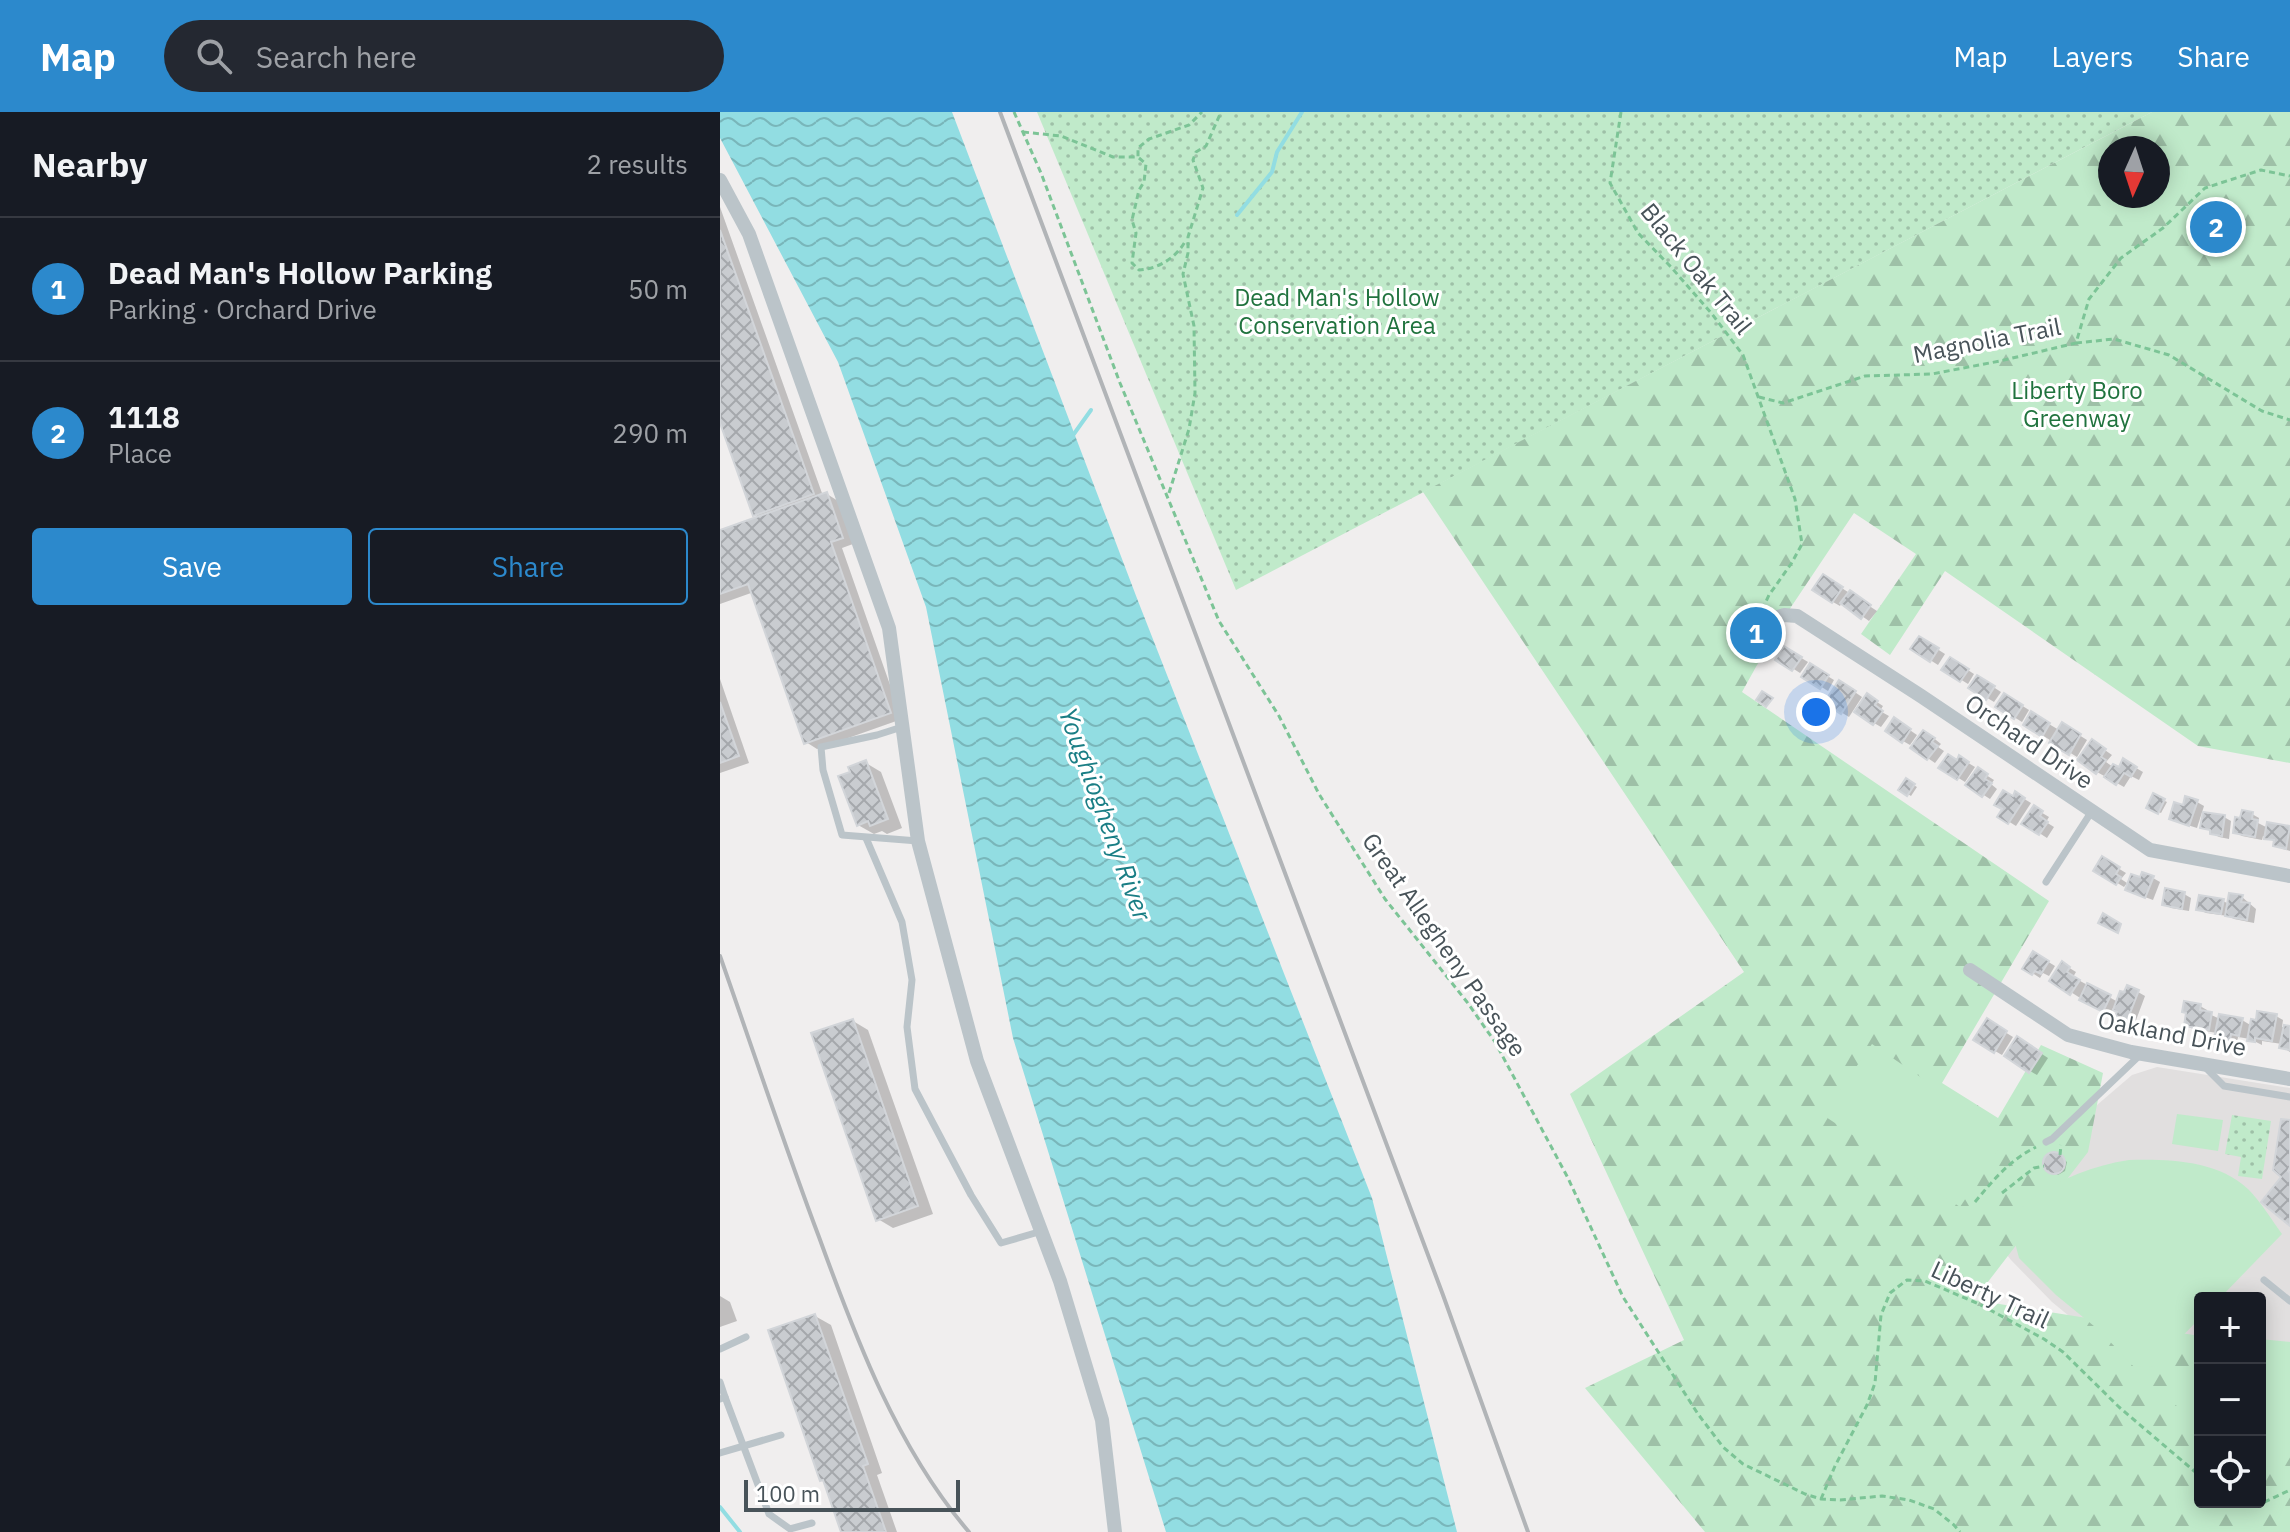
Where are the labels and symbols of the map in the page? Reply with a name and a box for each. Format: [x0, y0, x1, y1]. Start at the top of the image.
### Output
north arrow [2098, 136, 2170, 208]
street label: Black Oak Trail [1634, 196, 1760, 341]
pin: 2 [2190, 197, 2242, 257]
park label: Dead Man's Hollow Conservation Area [1234, 281, 1440, 341]
street label: Magnolia Trail [1910, 310, 2063, 370]
park label: Liberty Boro Greenway [2011, 374, 2143, 434]
pin: 1 [1730, 603, 1782, 663]
street label: Orchard Drive [1959, 686, 2100, 796]
your location [1796, 692, 1836, 732]
water label: Youghiogheny River [1052, 702, 1161, 926]
street label: Great Allegheny Passage [1355, 826, 1534, 1063]
street label: Oakland Drive [2095, 1003, 2249, 1063]
street label: Liberty Trail [1926, 1253, 2055, 1335]
scale bar [744, 1476, 960, 1512]

